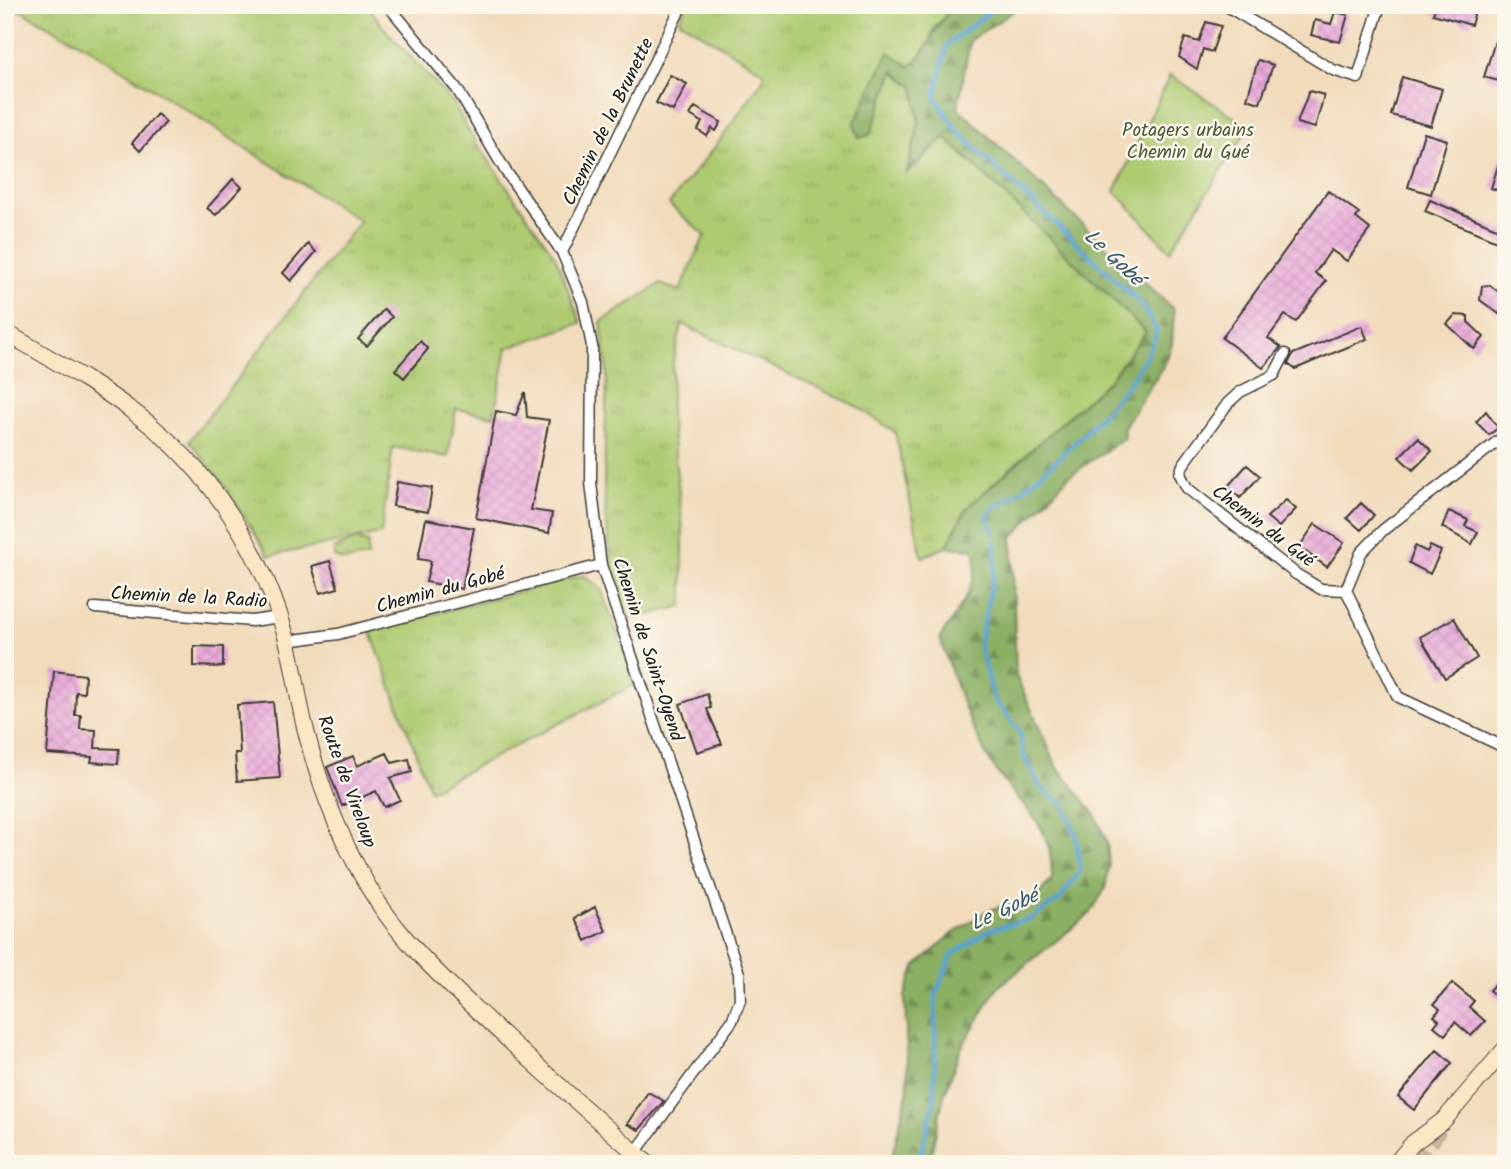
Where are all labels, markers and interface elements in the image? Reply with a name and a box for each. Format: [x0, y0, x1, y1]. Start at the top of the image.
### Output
street label: Chemin de la Brunette [555, 32, 663, 211]
park label: Potagers urbains Chemin du Gué [1122, 116, 1254, 168]
water label: Le Gobé [1075, 222, 1154, 298]
street label: Chemin du Gué [1205, 478, 1321, 576]
street label: Chemin de Saint-Oyend [603, 554, 691, 746]
street label: Chemin du Gobé [373, 559, 509, 623]
street label: Chemin de la Radio [110, 579, 268, 617]
street label: Route de Vireloup [308, 711, 384, 852]
water label: Le Gobé [965, 878, 1049, 941]

